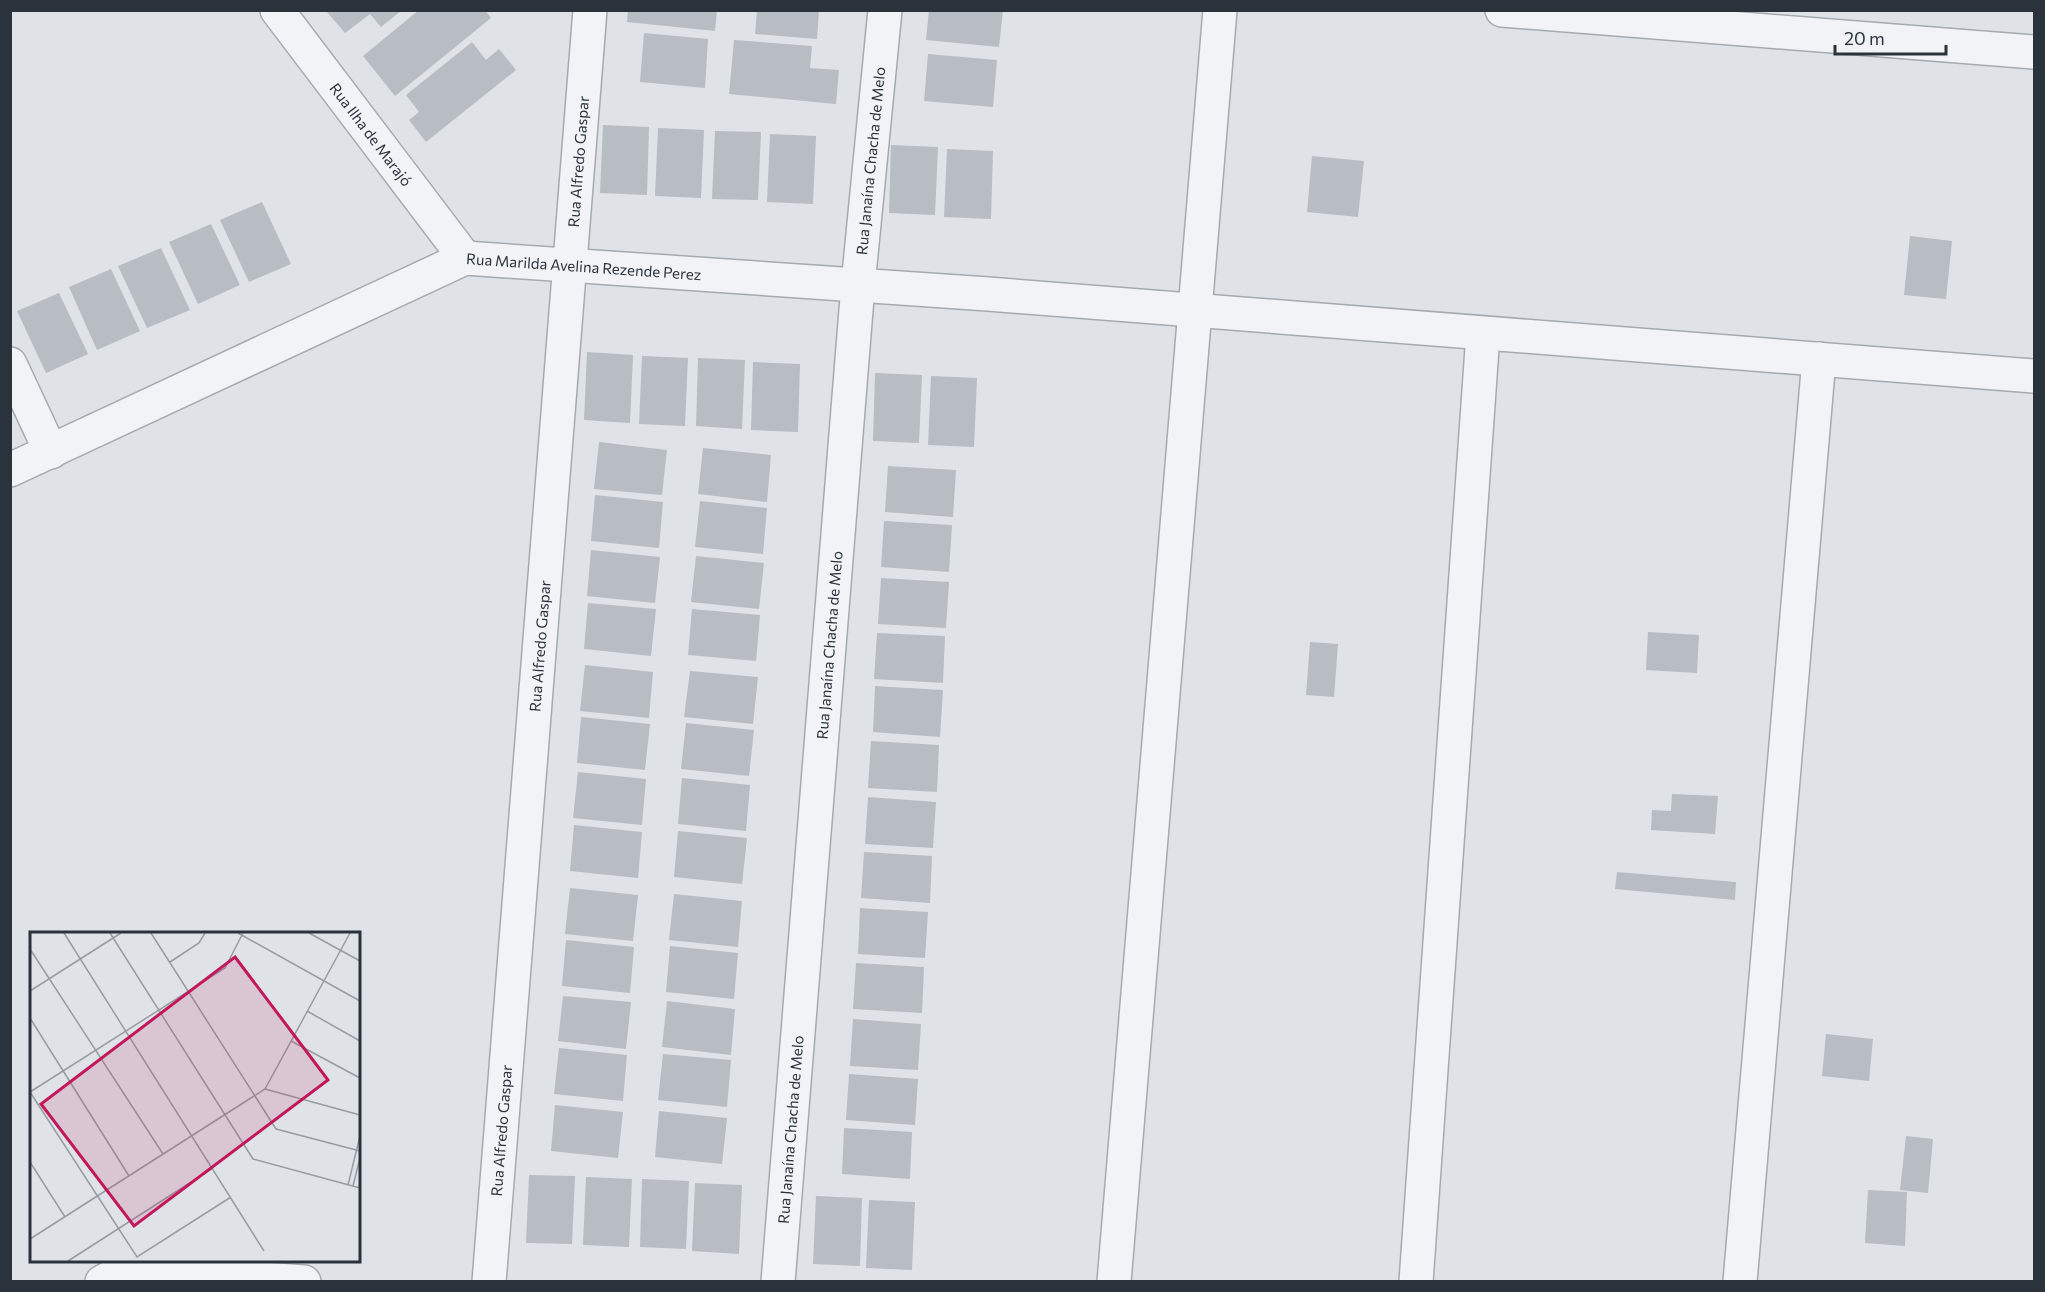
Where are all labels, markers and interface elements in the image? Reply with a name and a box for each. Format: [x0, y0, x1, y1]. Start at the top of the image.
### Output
scale bar [1835, 18, 1946, 56]
text: 20 m [1844, 27, 1885, 49]
street label: Rua Janaína Chacha de Melo [852, 66, 888, 256]
street label: Rua Ilha de Marajó [326, 79, 416, 189]
street label: Rua Alfredo Gaspar [564, 95, 592, 228]
street label: Rua Marilda Avelina Rezende Perez [466, 249, 702, 283]
street label: Rua Janaína Chacha de Melo [813, 550, 846, 740]
street label: Rua Alfredo Gaspar [525, 580, 554, 712]
inset map [30, 932, 360, 1262]
street label: Rua Janaína Chacha de Melo [774, 1035, 807, 1224]
street label: Rua Alfredo Gaspar [487, 1064, 515, 1197]

